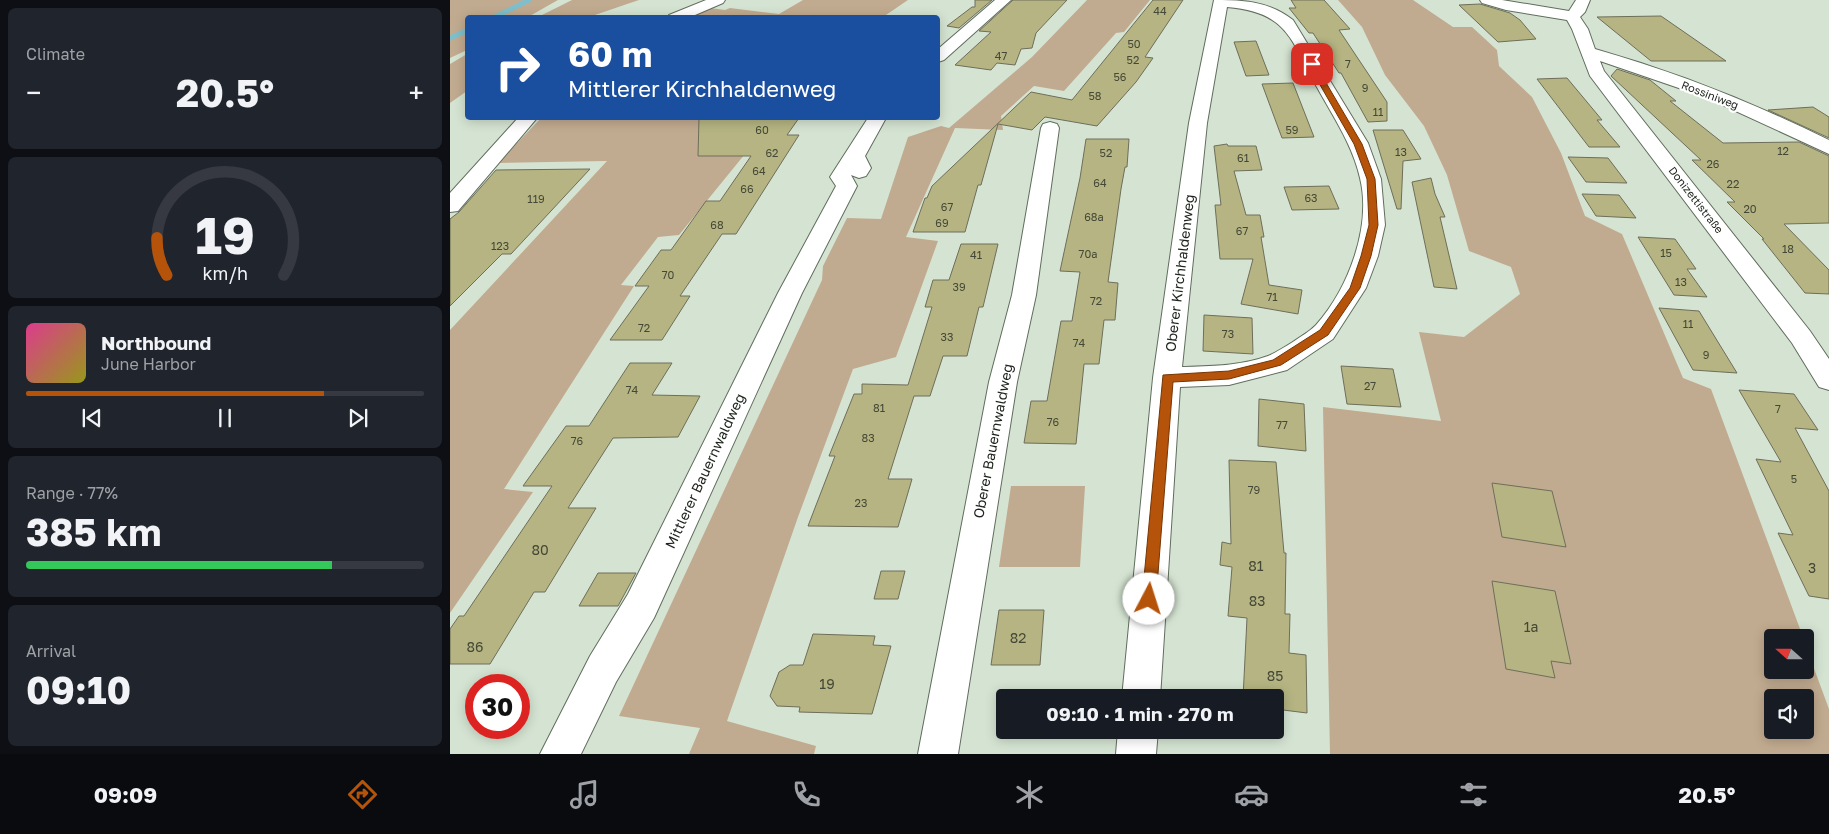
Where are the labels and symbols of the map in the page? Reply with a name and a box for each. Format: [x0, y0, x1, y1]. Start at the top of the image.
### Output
house number: 44 [1153, 4, 1167, 17]
house number: 50 [1127, 37, 1141, 50]
pin [1291, 43, 1333, 85]
house number: 47 [995, 49, 1007, 62]
house number: 52 [1127, 53, 1139, 66]
house number: 7 [1345, 57, 1351, 70]
house number: 56 [1113, 70, 1127, 83]
street label: Rossiniweg [1680, 78, 1741, 111]
house number: 9 [1362, 81, 1368, 94]
house number: 58 [1088, 89, 1102, 102]
house number: 11 [1373, 105, 1383, 118]
house number: 60 [755, 123, 769, 136]
house number: 59 [1285, 123, 1299, 136]
house number: 12 [1777, 144, 1789, 157]
house number: 13 [1395, 145, 1407, 158]
house number: 62 [765, 146, 779, 159]
house number: 52 [1100, 146, 1112, 159]
house number: 61 [1237, 151, 1249, 164]
house number: 26 [1706, 157, 1720, 170]
house number: 64 [752, 164, 766, 177]
street label: Donizettistraße [1666, 164, 1726, 236]
house number: 64 [1093, 176, 1107, 189]
house number: 22 [1727, 177, 1739, 190]
house number: 66 [740, 182, 754, 195]
house number: 63 [1304, 191, 1318, 204]
house number: 119 [527, 192, 545, 205]
street label: Oberer Kirchhaldenweg [1161, 193, 1198, 353]
house number: 67 [941, 200, 953, 213]
house number: 20 [1743, 202, 1757, 215]
house number: 68a [1084, 210, 1104, 223]
house number: 69 [935, 216, 949, 229]
house number: 68 [710, 218, 724, 231]
house number: 67 [1236, 224, 1248, 237]
house number: 123 [491, 239, 509, 252]
house number: 18 [1782, 242, 1794, 255]
house number: 15 [1660, 246, 1672, 259]
house number: 70a [1079, 247, 1097, 260]
house number: 41 [970, 248, 982, 261]
house number: 70 [662, 268, 675, 281]
house number: 13 [1675, 275, 1687, 288]
house number: 39 [952, 280, 966, 293]
house number: 71 [1266, 290, 1278, 303]
house number: 72 [1090, 294, 1102, 307]
house number: 11 [1683, 317, 1693, 330]
house number: 72 [638, 321, 650, 334]
house number: 73 [1222, 327, 1234, 340]
house number: 33 [941, 330, 953, 343]
house number: 74 [1073, 336, 1086, 349]
house number: 9 [1703, 348, 1709, 361]
street label: Oberer Bauernwaldweg [969, 362, 1016, 520]
house number: 27 [1364, 379, 1376, 392]
house number: 74 [626, 383, 639, 396]
street label: Mittlerer Bauernwaldweg [661, 390, 748, 551]
house number: 81 [873, 401, 885, 414]
house number: 7 [1775, 402, 1781, 415]
house number: 76 [1047, 415, 1060, 428]
house number: 77 [1276, 418, 1288, 431]
house number: 83 [861, 431, 875, 444]
house number: 76 [571, 434, 584, 447]
house number: 5 [1791, 472, 1797, 485]
house number: 79 [1248, 483, 1260, 496]
house number: 23 [855, 496, 867, 509]
house number: 80 [531, 541, 549, 558]
house number: 81 [1248, 557, 1264, 574]
house number: 3 [1808, 559, 1816, 576]
position arrow [1122, 572, 1174, 624]
house number: 83 [1249, 592, 1265, 609]
house number: 1a [1524, 618, 1538, 635]
house number: 82 [1010, 629, 1026, 646]
north arrow [1764, 629, 1814, 679]
house number: 86 [466, 638, 484, 655]
house number: 85 [1267, 667, 1283, 684]
speed limit sign: 30 [465, 674, 530, 739]
house number: 19 [819, 675, 835, 692]

